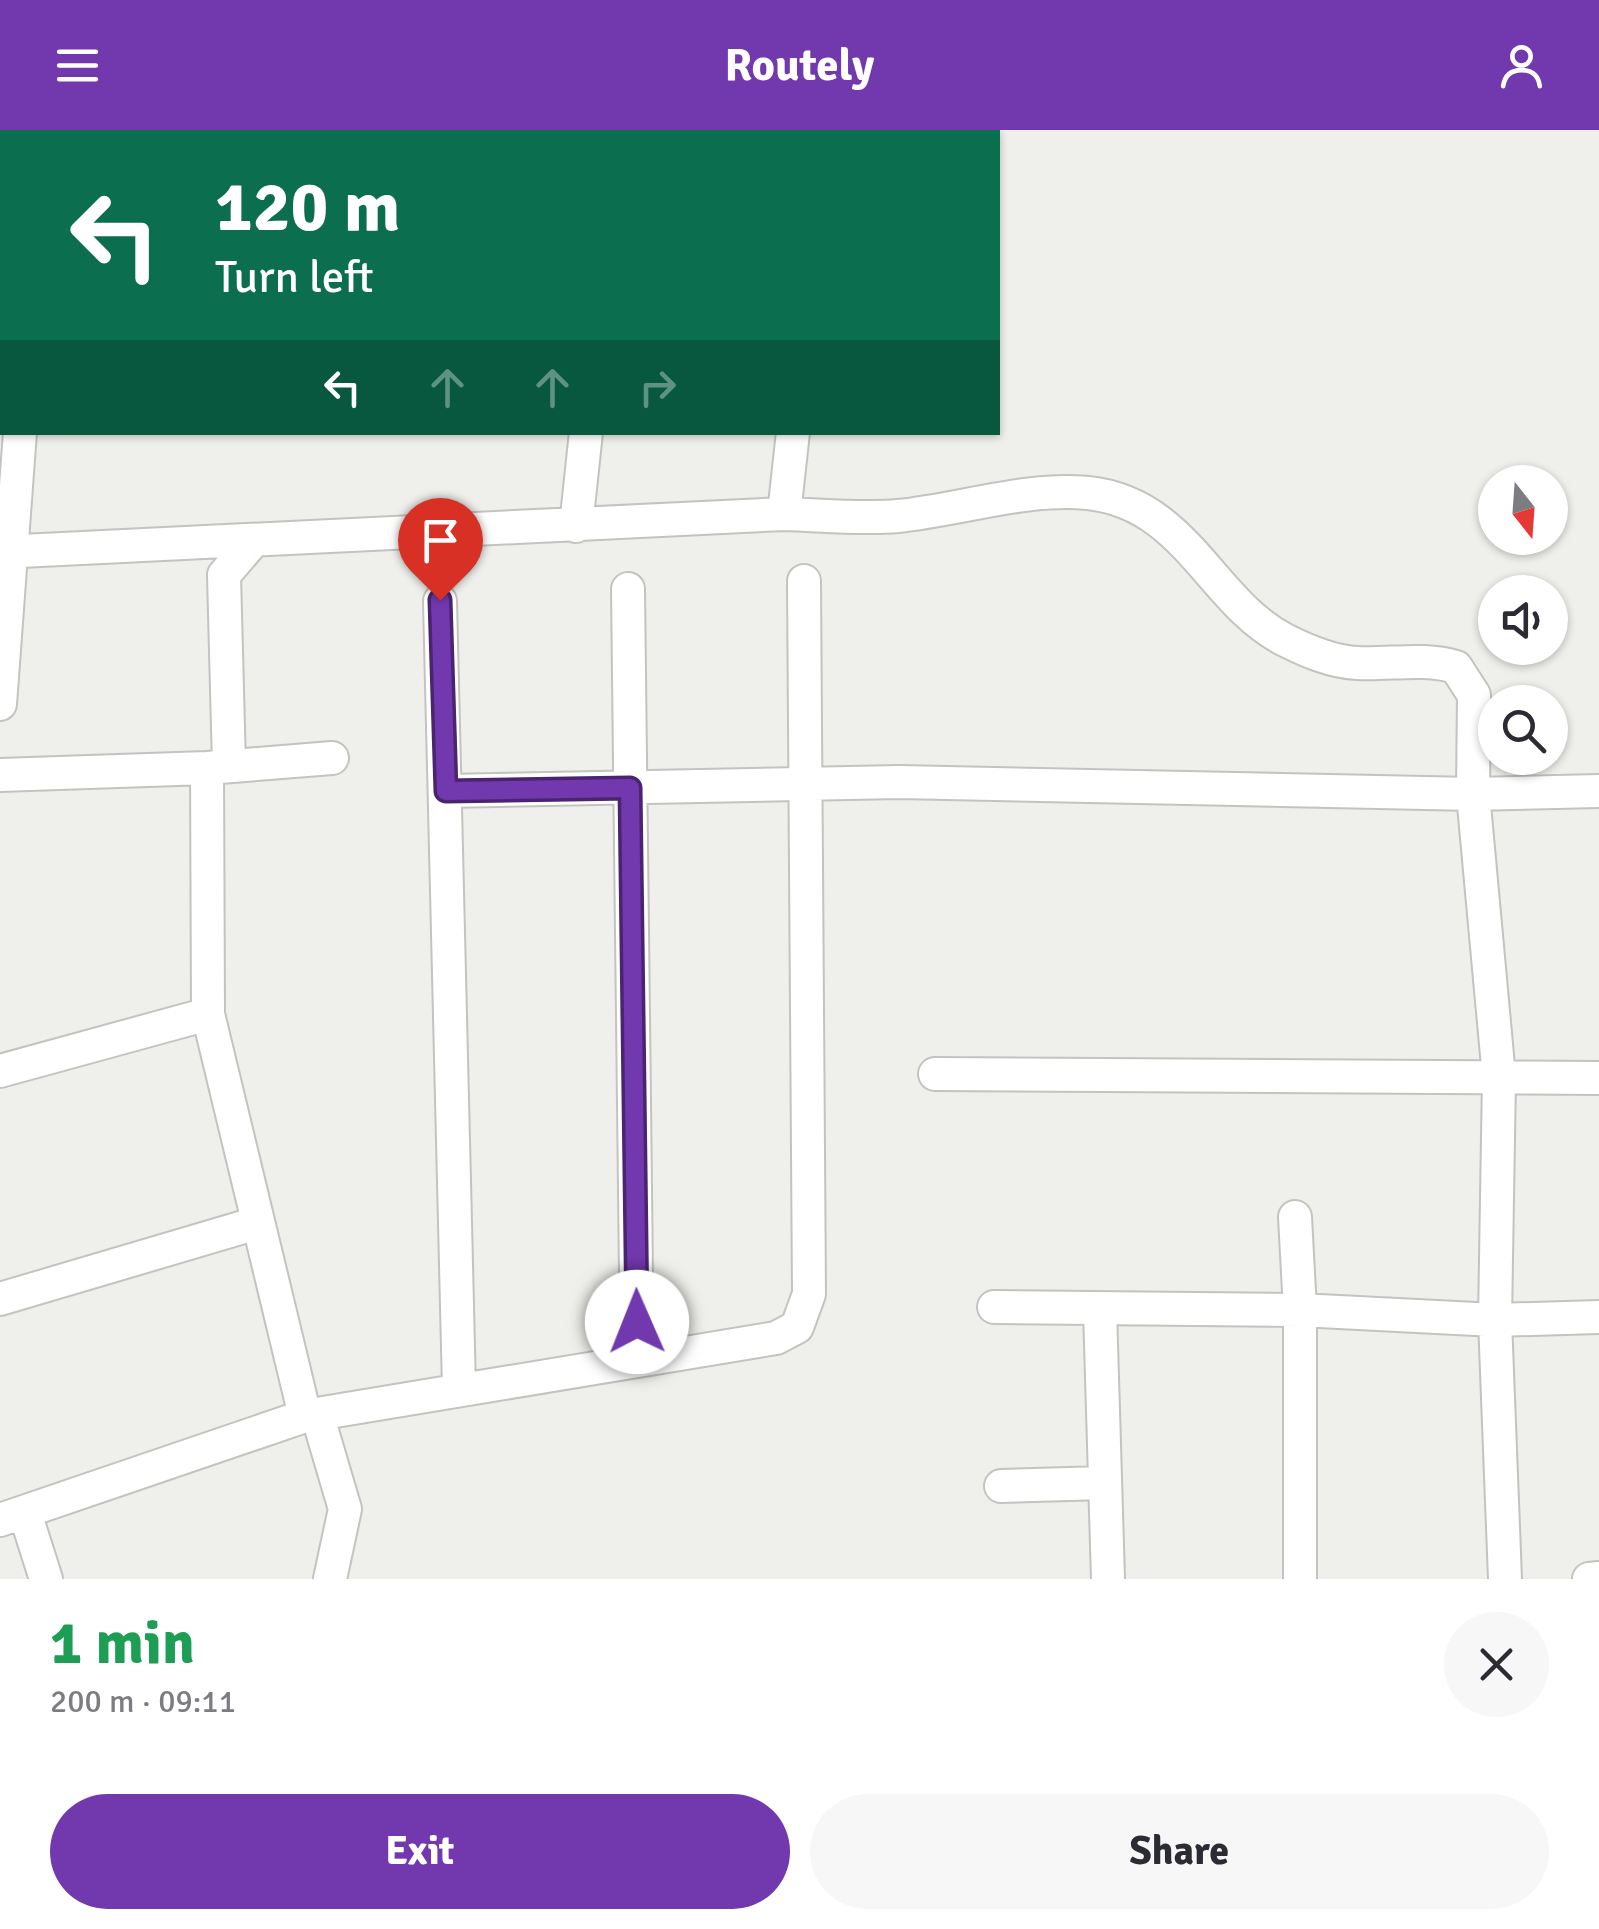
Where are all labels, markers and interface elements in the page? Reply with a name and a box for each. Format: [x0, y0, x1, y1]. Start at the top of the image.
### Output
icon: menu [50, 38, 105, 93]
text: Routely [725, 38, 874, 93]
icon: person [1494, 38, 1549, 93]
text: 120 m [215, 164, 400, 250]
icon: left [50, 170, 180, 300]
text: Turn left [215, 250, 374, 305]
icon: left [315, 360, 370, 415]
icon: ahead [420, 360, 475, 415]
icon: ahead [525, 360, 580, 415]
icon: right [630, 360, 685, 415]
north arrow [1478, 465, 1568, 555]
map controls [1478, 465, 1568, 775]
pin [398, 498, 483, 601]
icon: arrive [413, 513, 468, 568]
button: sound [1478, 575, 1568, 665]
button: search [1478, 685, 1568, 775]
position arrow [585, 1270, 689, 1374]
text: 1 min [50, 1607, 195, 1681]
button: close [1444, 1612, 1549, 1717]
text: 200 m · 09:11 [50, 1682, 236, 1721]
button: Exit [50, 1794, 790, 1909]
button: Share [810, 1794, 1549, 1909]

